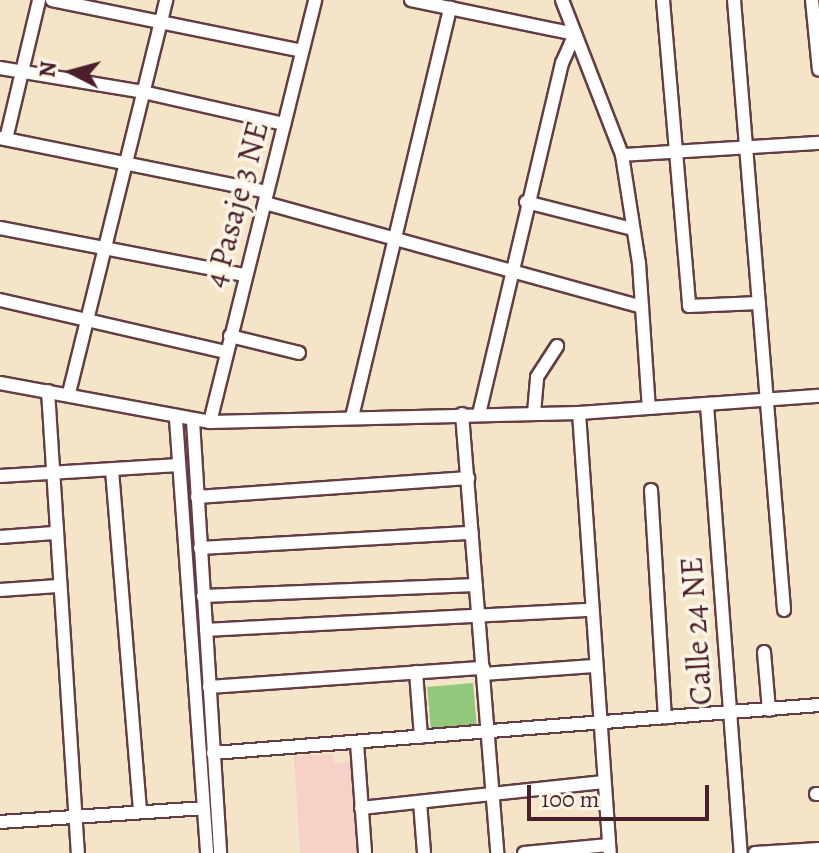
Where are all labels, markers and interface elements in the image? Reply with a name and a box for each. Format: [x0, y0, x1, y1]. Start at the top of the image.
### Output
north arrow [32, 32, 112, 112]
text: N [32, 60, 64, 79]
street label: 4 Pasaje 3 NE [195, 117, 277, 291]
street label: Calle 24 NE [672, 555, 720, 707]
scale bar [531, 769, 713, 819]
text: 100 m [541, 783, 600, 815]

